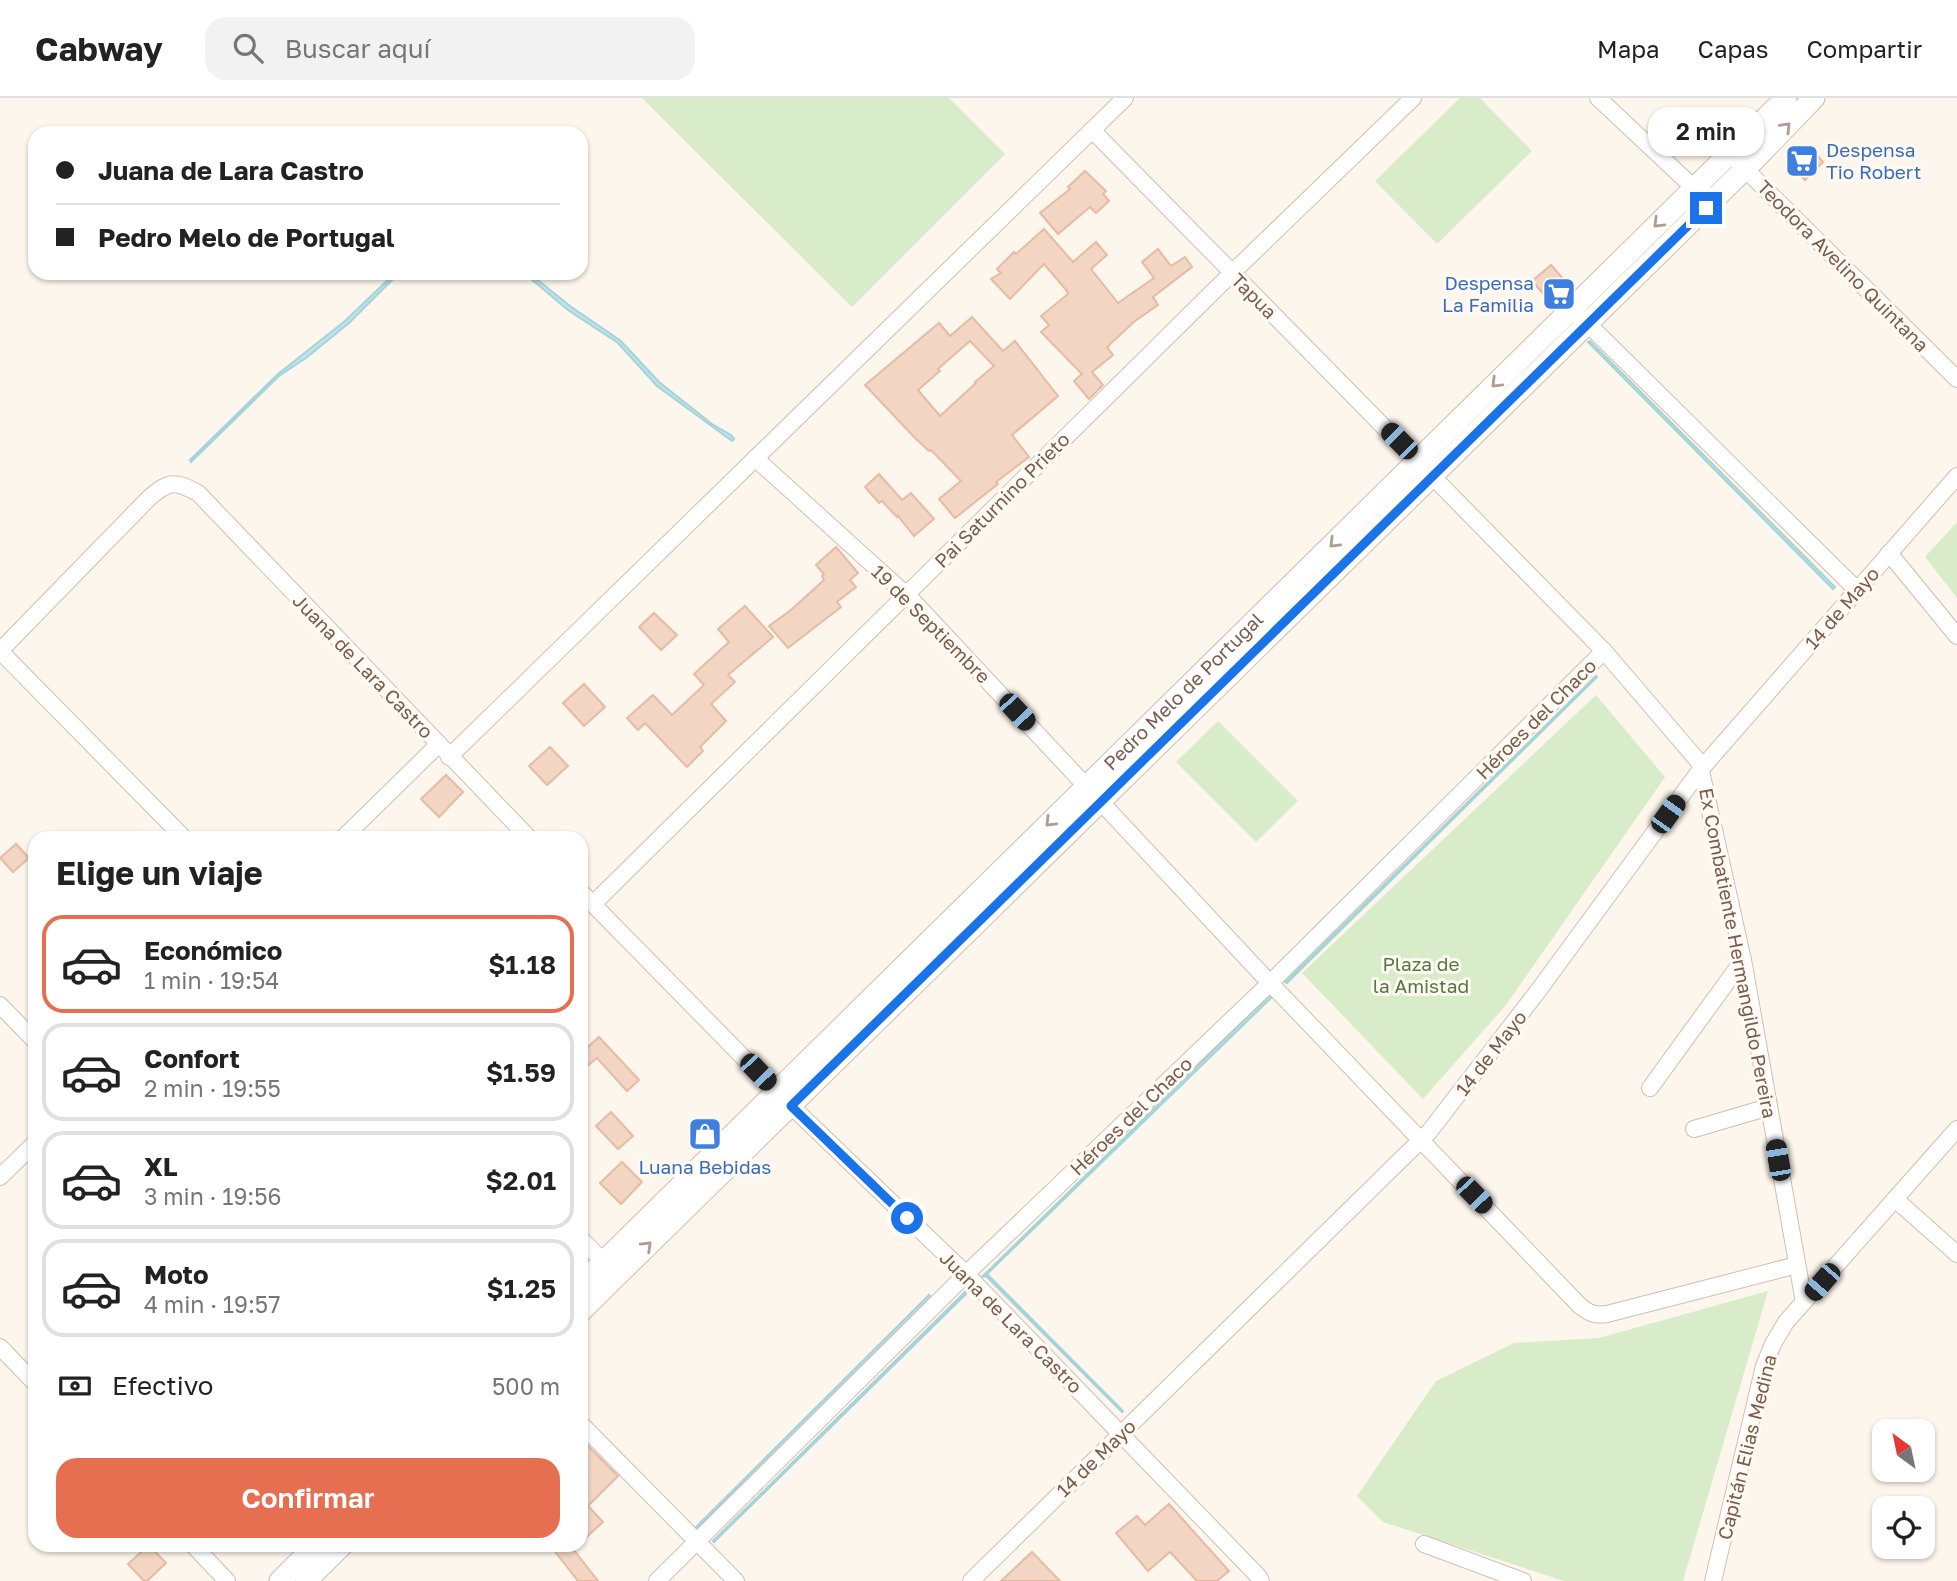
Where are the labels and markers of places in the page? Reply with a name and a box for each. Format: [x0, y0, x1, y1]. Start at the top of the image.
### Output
place label: Despensa Tio Robert [1826, 138, 1921, 183]
supermarket icon: Despensa Tio Robert [1783, 142, 1821, 180]
place label: Despensa La Familia [1442, 271, 1534, 316]
supermarket icon: Despensa La Familia [1540, 275, 1578, 313]
shop icon: Luana Bebidas [686, 1115, 724, 1153]
place label: Luana Bebidas [639, 1155, 771, 1178]

